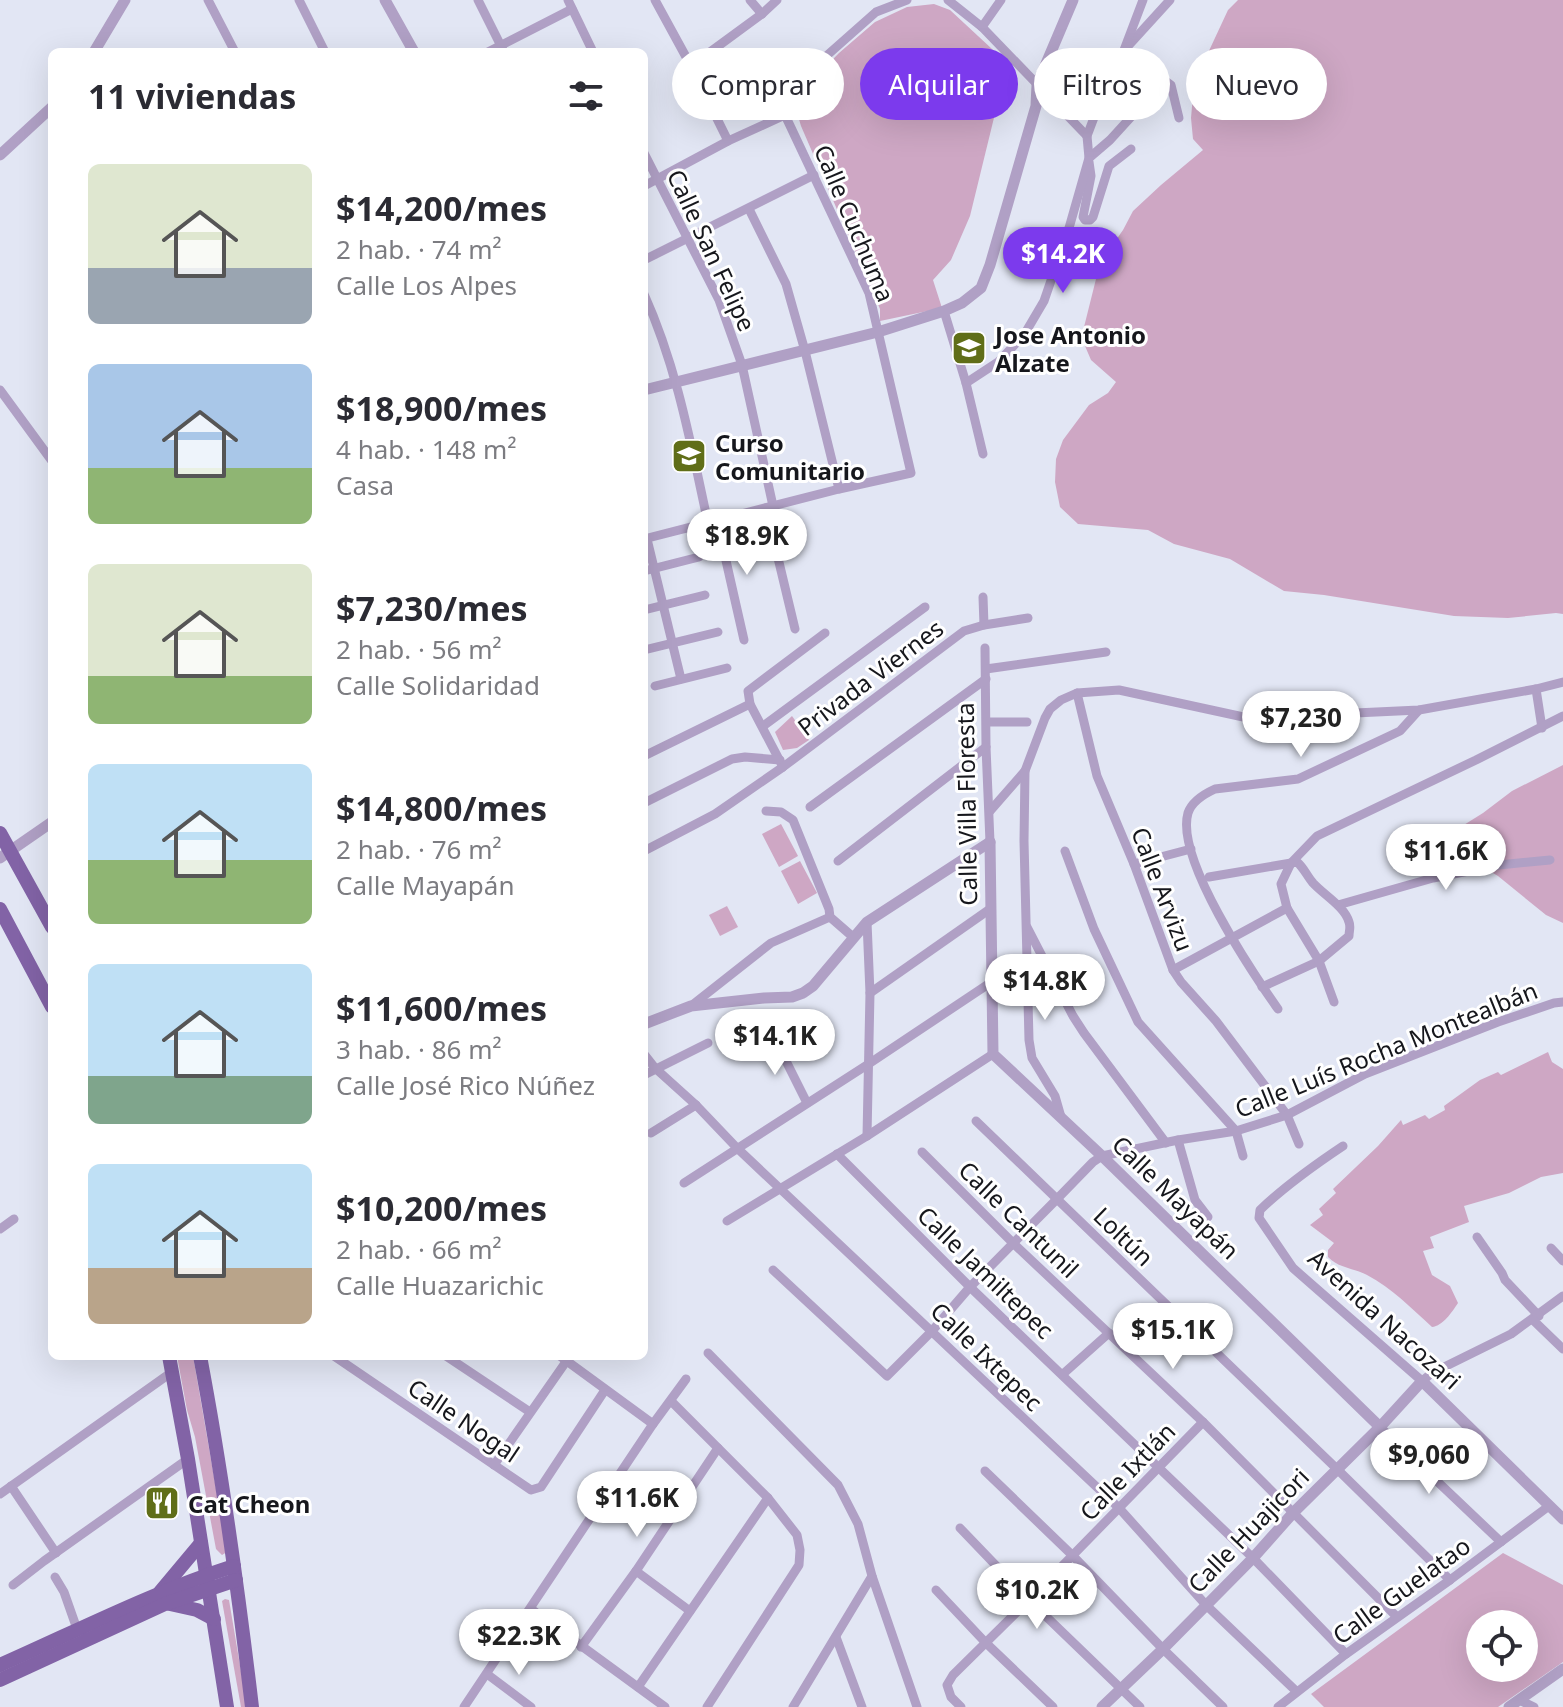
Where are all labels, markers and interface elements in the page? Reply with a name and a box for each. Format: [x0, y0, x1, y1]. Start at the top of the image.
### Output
chip: Comprar [672, 48, 844, 120]
chip: Alquilar [860, 48, 1018, 120]
chip: Filtros [1034, 48, 1170, 120]
chip: Nuevo [1186, 48, 1327, 120]
text: 11 viviendas [88, 73, 296, 119]
icon: filters [564, 74, 608, 118]
street label: Calle Cuchuma [807, 139, 903, 307]
street label: Calle San Felipe [660, 164, 764, 336]
text: $14,200/mes [336, 185, 547, 231]
icon: home [152, 196, 248, 292]
pin: $14.2K [998, 227, 1128, 295]
text: 2 hab. · 74 m² [336, 231, 502, 267]
text: $14.2K [1021, 235, 1105, 271]
text: Calle Los Alpes [336, 267, 517, 303]
place label: Jose Antonio Alzate [993, 318, 1146, 379]
school or university icon: Jose Antonio Alzate [950, 329, 988, 367]
text: $18,900/mes [336, 385, 547, 431]
icon: home [152, 396, 248, 492]
place label: Curso Comunitario [715, 426, 865, 487]
text: 4 hab. · 148 m² [336, 431, 517, 467]
school or university icon: Curso Comunitario [670, 437, 708, 475]
text: Casa [336, 467, 394, 503]
pin: $18.9K [682, 509, 812, 577]
text: $18.9K [705, 517, 789, 553]
text: $7,230/mes [336, 585, 528, 631]
icon: home [152, 596, 248, 692]
street label: Privada Viernes [790, 611, 950, 743]
text: 2 hab. · 56 m² [336, 631, 502, 667]
text: Calle Solidaridad [336, 667, 540, 703]
pin: $7,230 [1236, 691, 1366, 759]
text: $7,230 [1260, 699, 1342, 735]
street label: Calle Villa Floresta [948, 702, 984, 906]
text: $14,800/mes [336, 785, 547, 831]
icon: home [152, 796, 248, 892]
street label: Calle Arvizu [1124, 822, 1202, 956]
pin: $11.6K [1381, 824, 1511, 892]
text: 2 hab. · 76 m² [336, 831, 502, 867]
text: $11.6K [1404, 832, 1488, 868]
text: Calle Mayapán [336, 867, 515, 903]
pin: $14.8K [980, 954, 1110, 1022]
text: $14.8K [1003, 962, 1087, 998]
street label: Calle Luís Rocha Montealbán [1230, 973, 1542, 1125]
text: $11,600/mes [336, 985, 547, 1031]
icon: home [152, 996, 248, 1092]
pin: $14.1K [710, 1009, 840, 1077]
text: $14.1K [733, 1017, 817, 1053]
text: 3 hab. · 86 m² [336, 1031, 502, 1067]
text: Calle José Rico Núñez [336, 1067, 595, 1103]
street label: Calle Mayapán [1105, 1128, 1247, 1266]
street label: Calle Cantunil [952, 1153, 1086, 1285]
text: $10,200/mes [336, 1185, 547, 1231]
icon: home [152, 1196, 248, 1292]
street label: Calle Jamiltepec [911, 1198, 1061, 1346]
street label: Loltún [1087, 1199, 1161, 1273]
text: 2 hab. · 66 m² [336, 1231, 502, 1267]
street label: Avenida Nacozari [1302, 1242, 1468, 1396]
text: Calle Huazarichic [336, 1267, 544, 1303]
street label: Calle Ixtepec [924, 1294, 1050, 1418]
pin: $15.1K [1108, 1303, 1238, 1371]
text: $15.1K [1131, 1311, 1215, 1347]
street label: Calle Nogal [402, 1371, 526, 1469]
street label: Calle Ixtlán [1072, 1415, 1182, 1527]
pin: $9,060 [1364, 1428, 1494, 1496]
text: $9,060 [1388, 1436, 1470, 1472]
street label: Calle Huajicori [1180, 1460, 1316, 1600]
pin: $11.6K [572, 1471, 702, 1539]
text: $11.6K [595, 1479, 679, 1515]
restaurant icon: Cat Cheon [143, 1484, 181, 1522]
place label: Cat Cheon [188, 1487, 310, 1520]
street label: Calle Guelatao [1325, 1529, 1477, 1651]
pin: $10.2K [972, 1563, 1102, 1631]
text: $10.2K [995, 1571, 1079, 1607]
pin: $22.3K [454, 1609, 584, 1677]
map controls [1466, 1610, 1538, 1682]
button: locate [1466, 1610, 1538, 1682]
text: $22.3K [477, 1617, 561, 1653]

